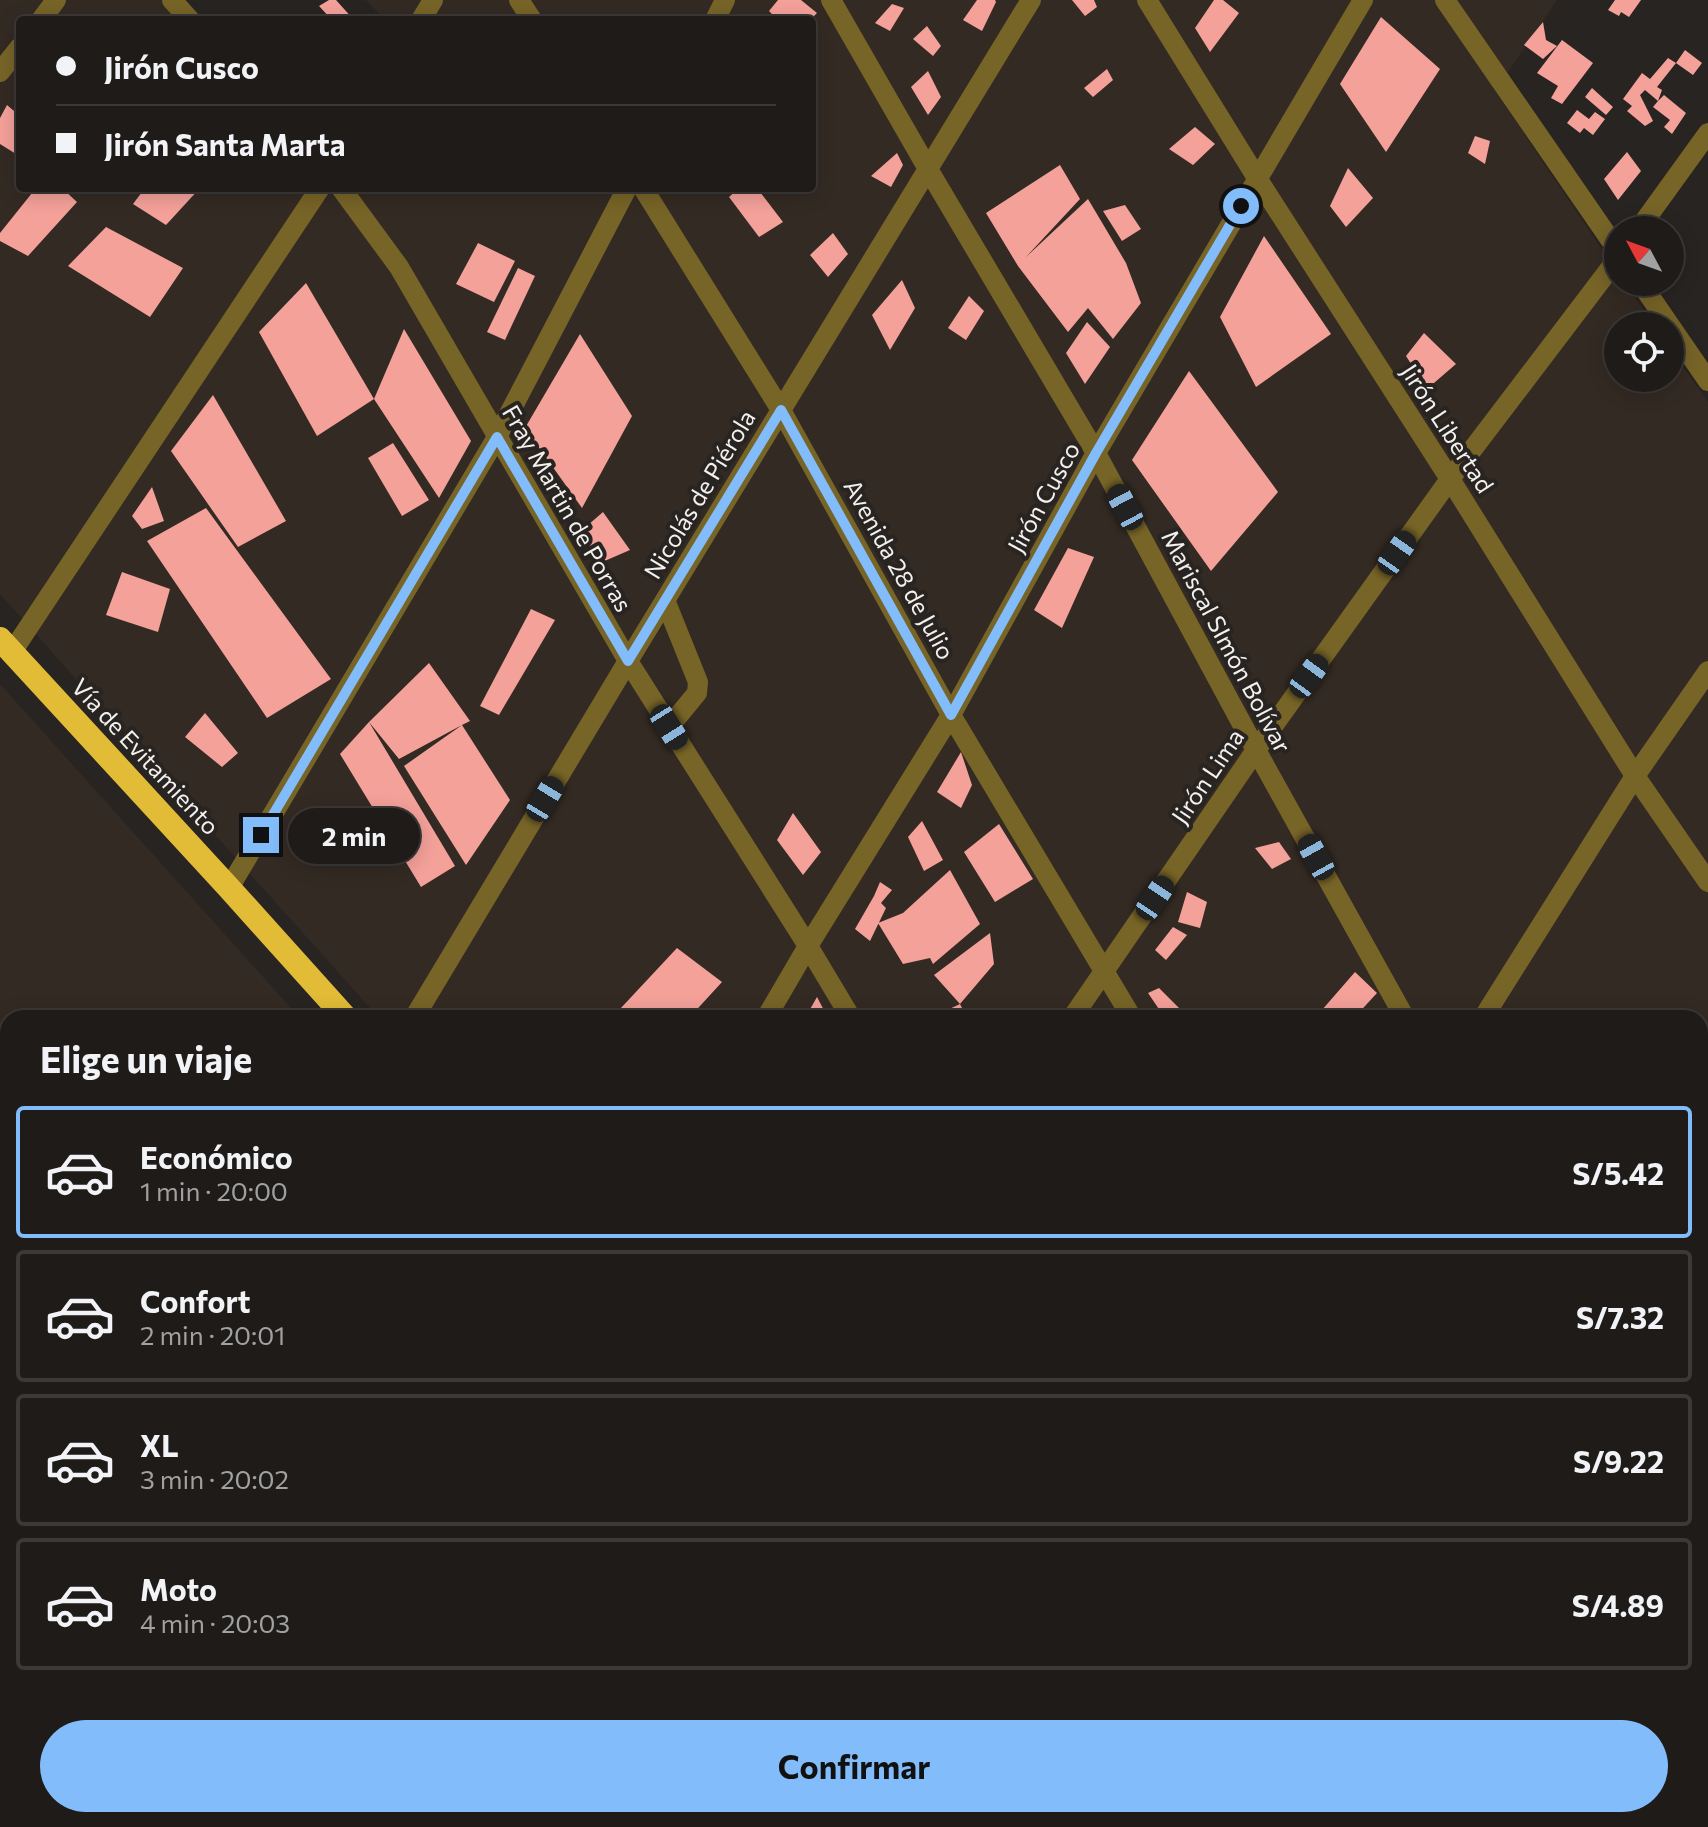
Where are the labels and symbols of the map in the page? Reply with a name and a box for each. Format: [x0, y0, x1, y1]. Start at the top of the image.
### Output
route start [1223, 188, 1259, 224]
north arrow [1604, 216, 1684, 296]
street label: Jirón Libertad [1396, 358, 1500, 498]
street label: Fray Martin de Porras [497, 400, 639, 616]
street label: Nicolás de Piérola [637, 404, 761, 584]
street label: Jirón Cusco [1001, 437, 1085, 557]
street label: Avenida 28 de Julio [838, 474, 962, 664]
car [1103, 480, 1147, 534]
street label: Mariscal SImón Bolívar [1156, 525, 1298, 758]
car [1373, 526, 1421, 580]
car [1285, 650, 1333, 702]
street label: Vía de Evitamiento [66, 672, 226, 840]
car [646, 700, 692, 754]
street label: Jirón Lima [1165, 723, 1249, 829]
car [522, 772, 568, 826]
callout: 2 min [289, 807, 421, 863]
route end [243, 817, 279, 853]
car [1294, 830, 1338, 884]
car [1132, 871, 1178, 925]

